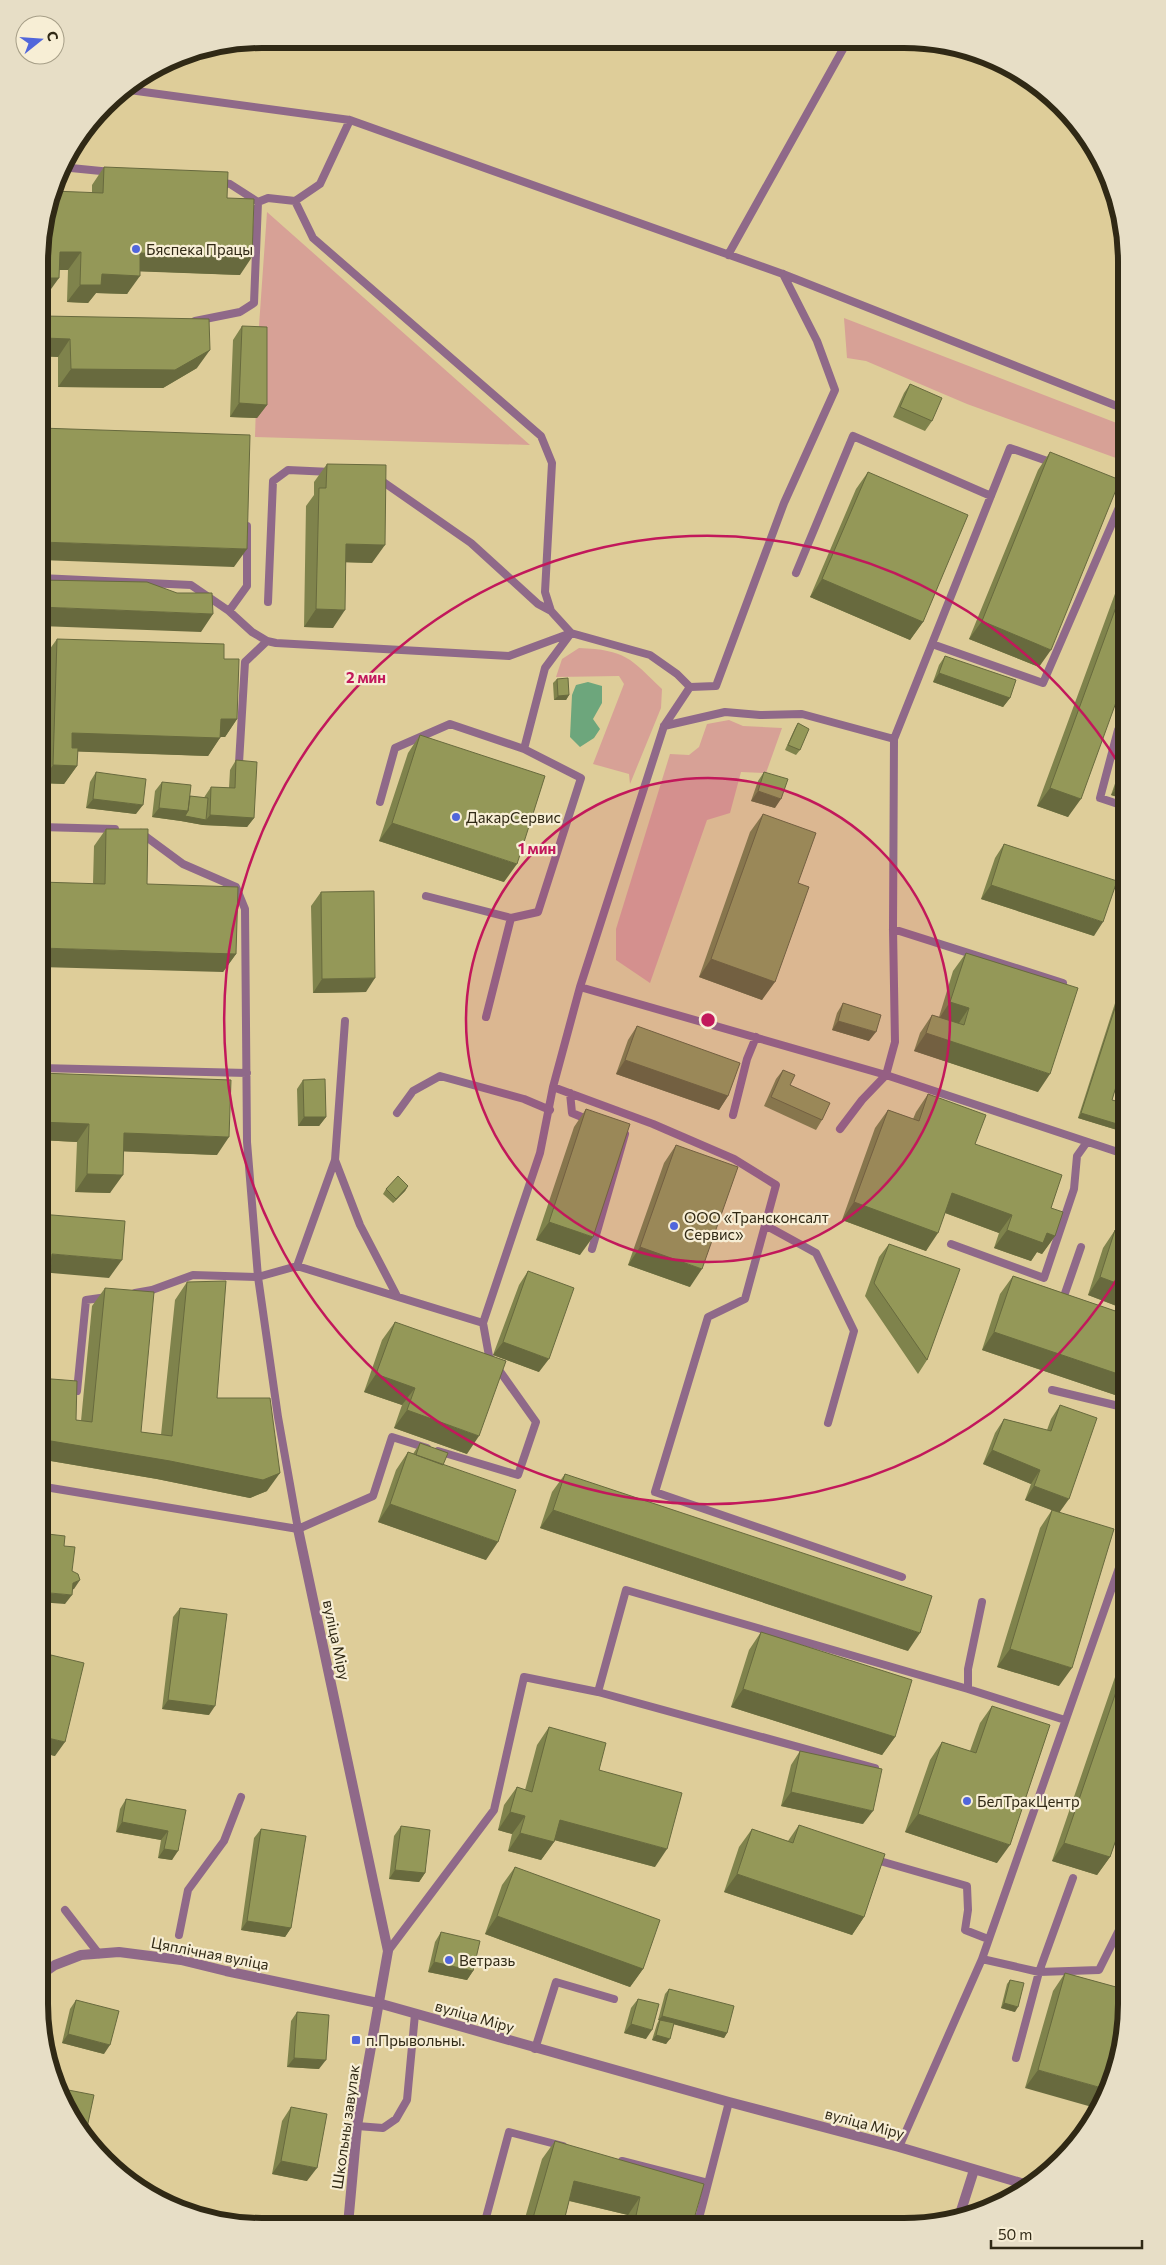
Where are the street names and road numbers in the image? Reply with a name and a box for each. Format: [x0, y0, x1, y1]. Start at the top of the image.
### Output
street label: вуліца Міру [320, 1598, 354, 1682]
street label: Цяплічная вуліца [150, 1933, 270, 1973]
street label: вуліца Міру [433, 1996, 517, 2036]
street label: Школьны завулак [327, 2064, 363, 2190]
street label: вуліца Міру [823, 2104, 907, 2142]

